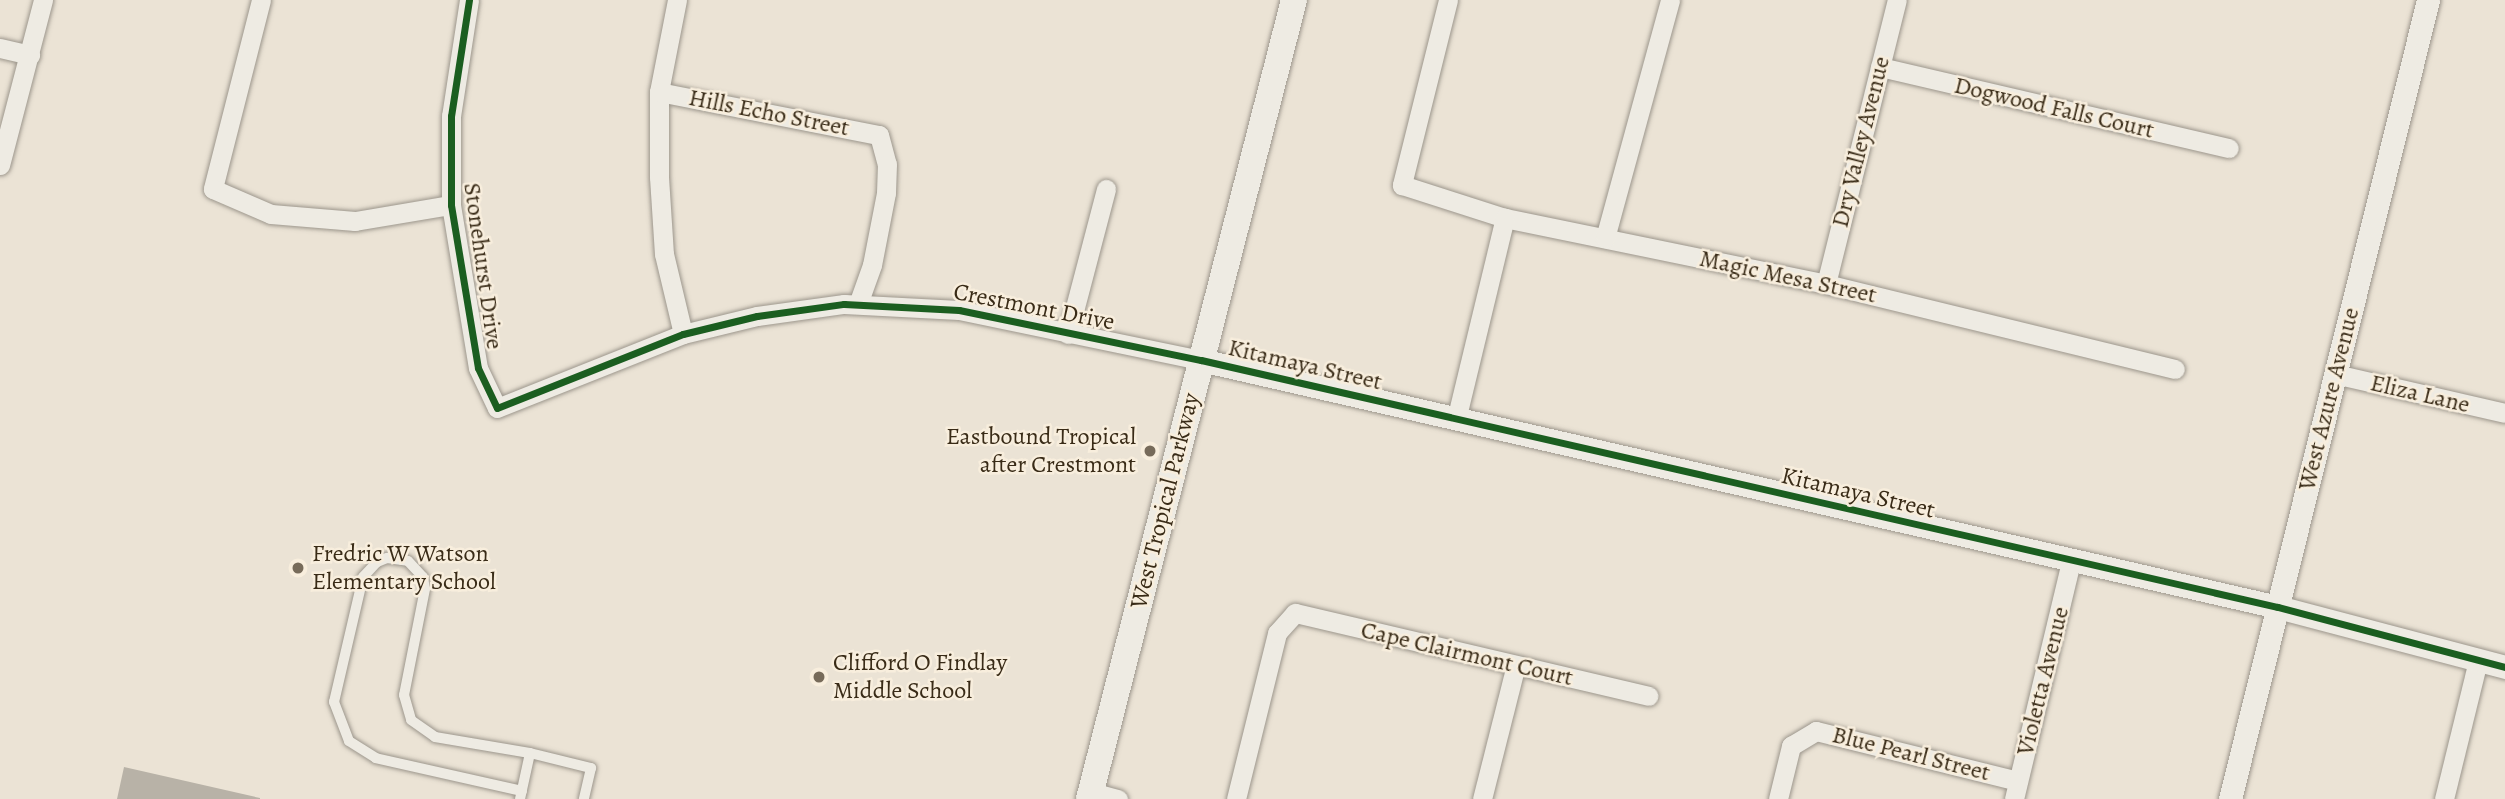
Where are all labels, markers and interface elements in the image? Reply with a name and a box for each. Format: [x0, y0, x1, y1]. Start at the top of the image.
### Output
street label: Dry Valley Avenue [1826, 54, 1896, 230]
street label: Dogwood Falls Court [1951, 71, 2157, 145]
street label: Hills Echo Street [686, 83, 852, 143]
street label: Stonehurst Drive [457, 181, 509, 351]
street label: Magic Mesa Street [1697, 244, 1879, 310]
street label: Crestmont Drive [951, 277, 1117, 337]
street label: West Azure Avenue [2292, 304, 2366, 494]
street label: Kitamaya Street [1225, 333, 1385, 397]
street label: Eliza Lane [2368, 369, 2472, 419]
street label: West Tropical Parkway [1124, 390, 1206, 612]
place label: Eastbound Tropical after Crestmont [946, 423, 1136, 479]
marker: Eastbound Tropical after Crestmont [1142, 443, 1158, 459]
street label: Kitamaya Street [1778, 461, 1938, 525]
place label: Fredric W Watson Elementary School [312, 540, 496, 596]
marker: Fredric W Watson Elementary School [290, 560, 306, 576]
street label: Violetta Avenue [2011, 604, 2075, 758]
street label: Cape Clairmont Court [1358, 616, 1576, 692]
place label: Clifford O Findlay Middle School [833, 649, 1007, 705]
marker: Clifford O Findlay Middle School [811, 669, 827, 685]
street label: Blue Pearl Street [1829, 720, 1993, 788]

